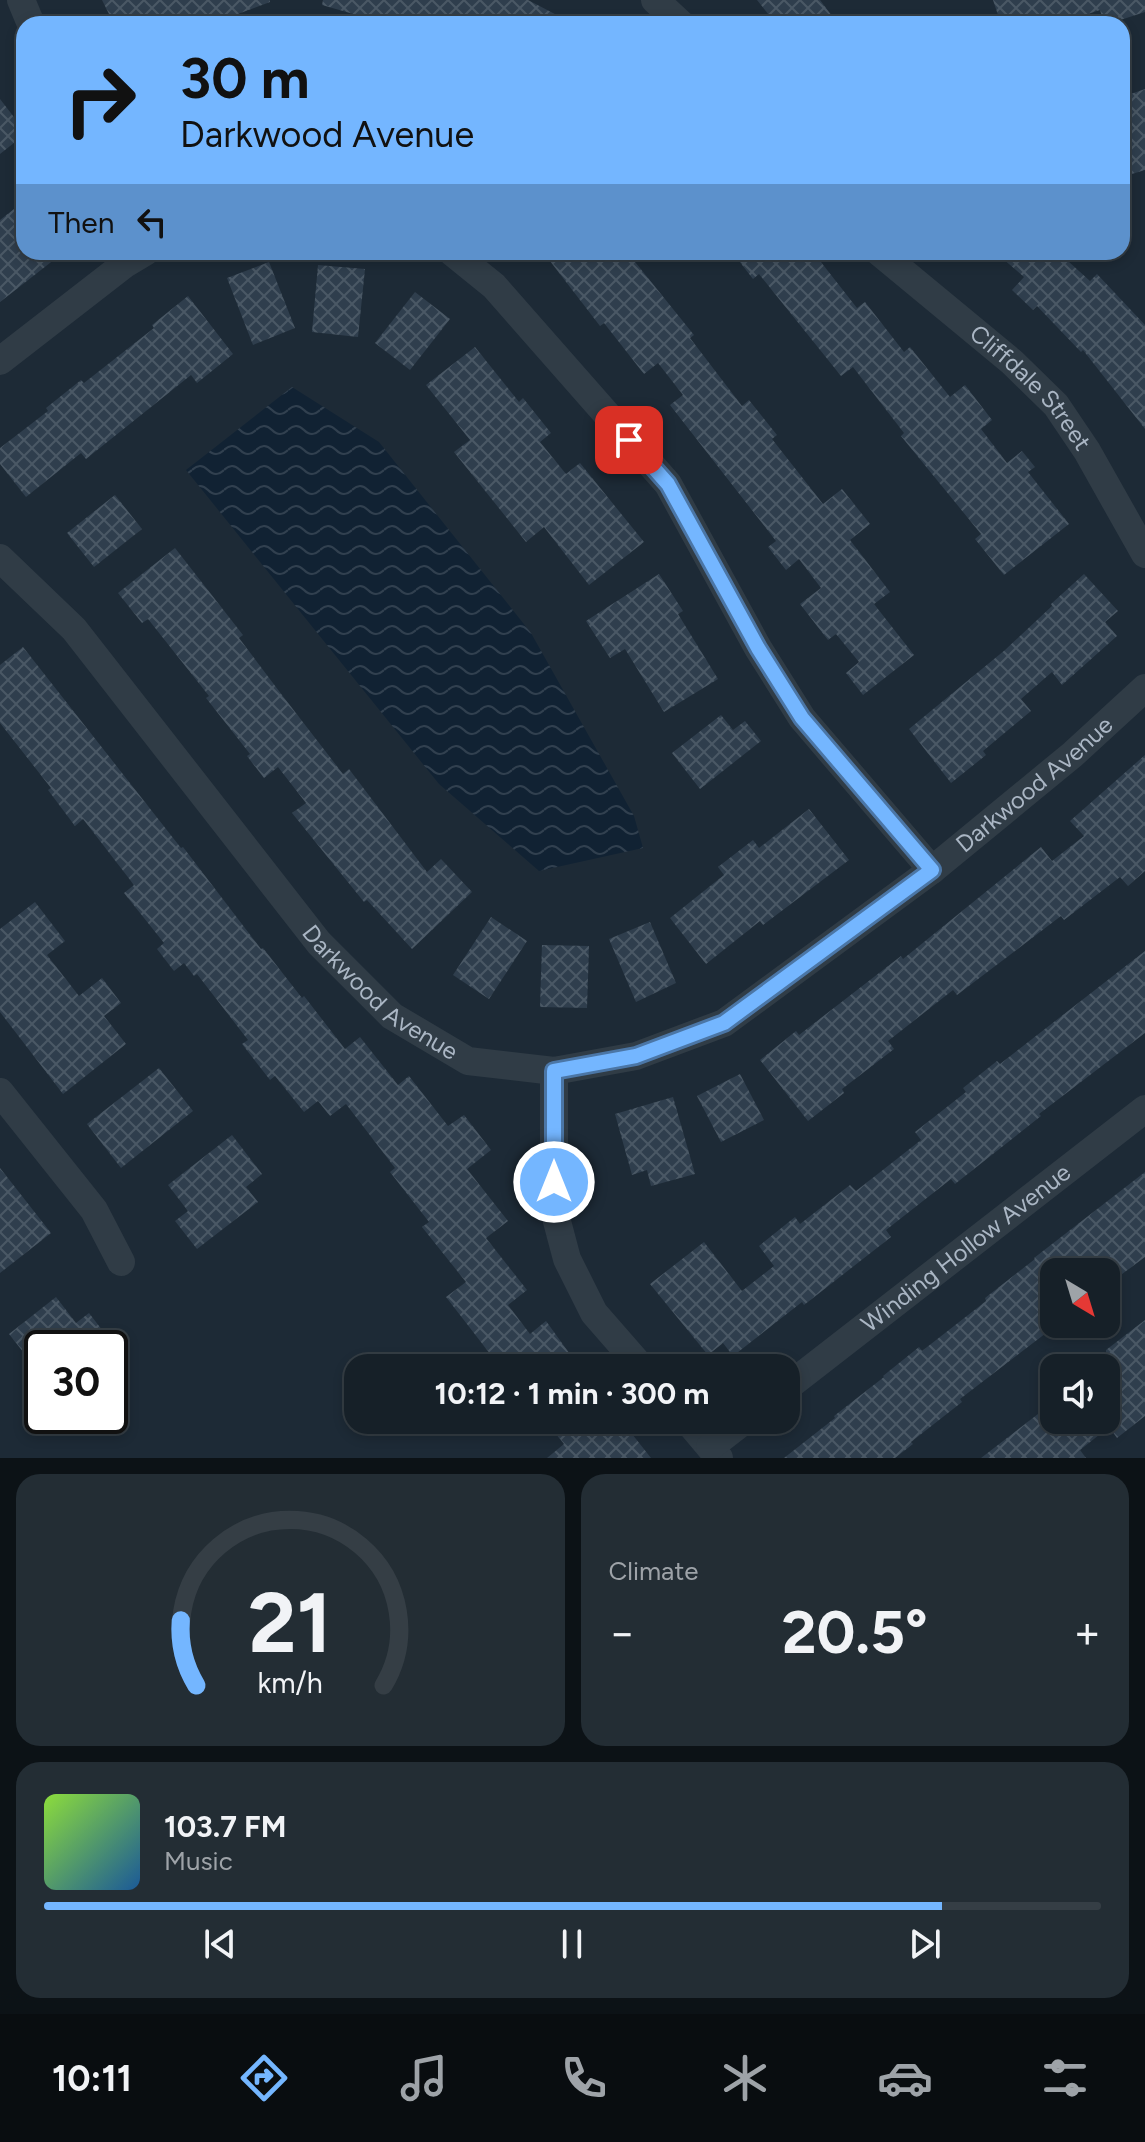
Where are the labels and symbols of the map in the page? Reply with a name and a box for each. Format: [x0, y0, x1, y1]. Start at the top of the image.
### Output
street label: Cliffdale Street [964, 318, 1097, 456]
pin [595, 406, 663, 474]
street label: Darkwood Avenue [950, 710, 1119, 858]
street label: Darkwood Avenue [296, 919, 463, 1066]
position arrow [512, 1140, 596, 1224]
street label: Winding Hollow Avenue [855, 1157, 1076, 1338]
north arrow [1040, 1258, 1120, 1338]
speed limit sign: 30 [24, 1330, 128, 1434]

